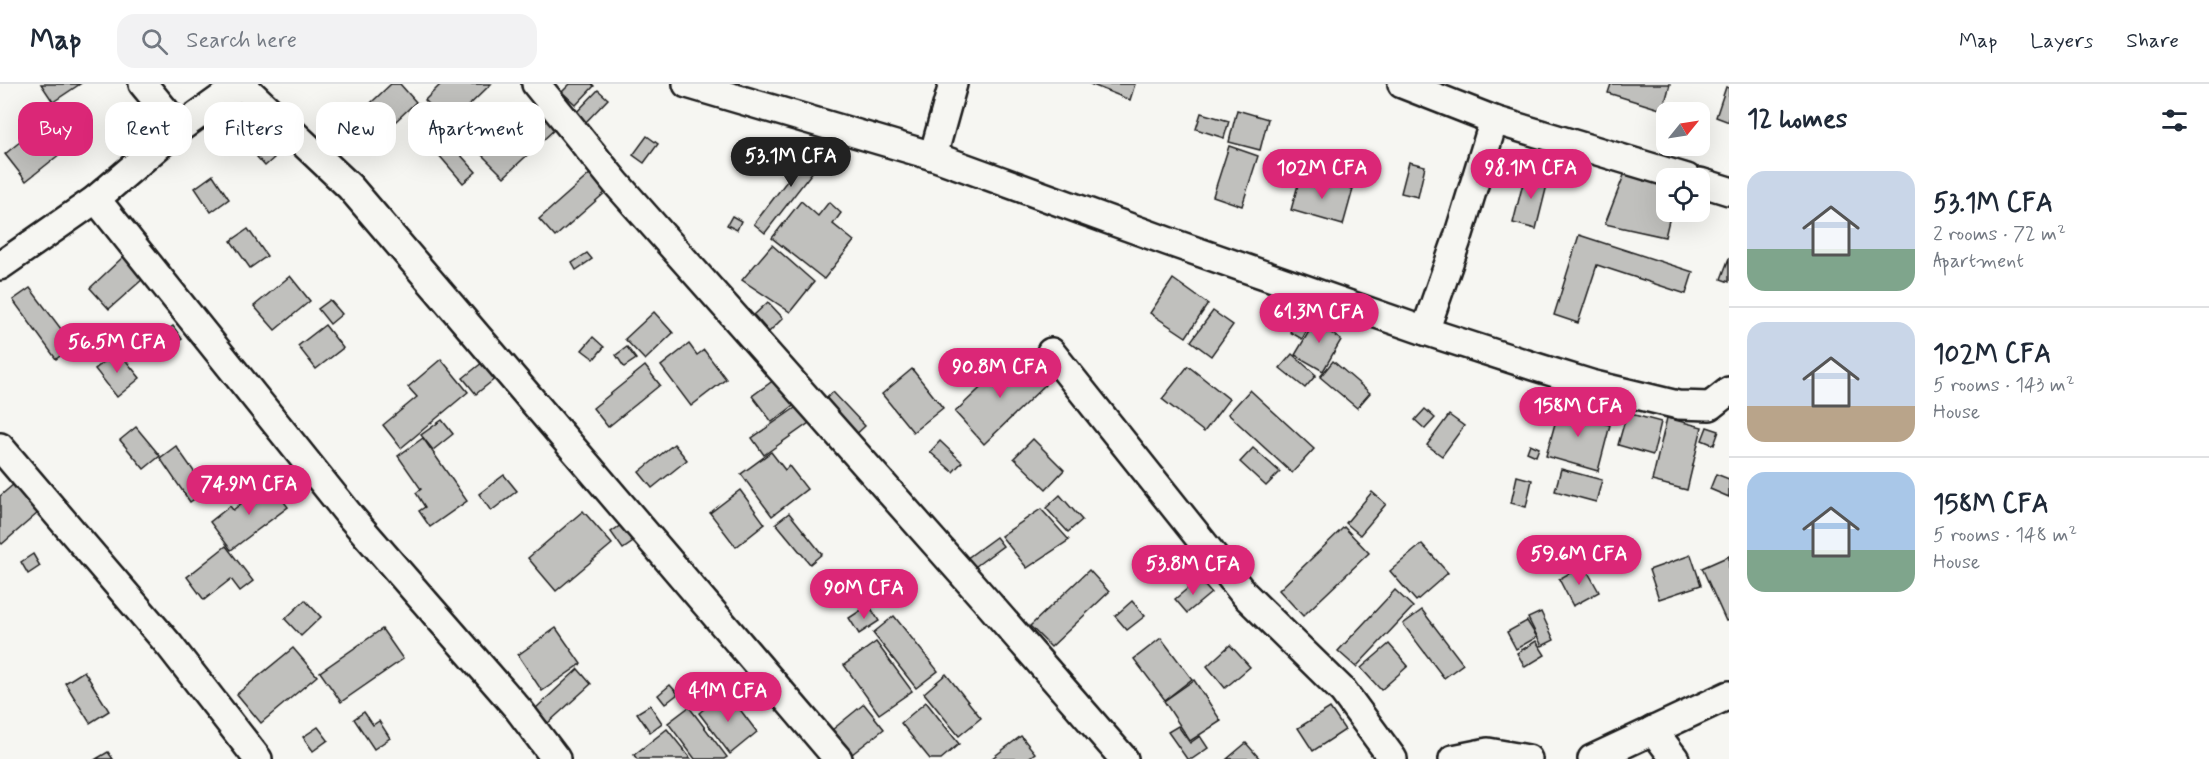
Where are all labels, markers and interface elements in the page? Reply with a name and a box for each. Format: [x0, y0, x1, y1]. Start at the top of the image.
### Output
search box [117, 14, 537, 68]
text: Map [30, 23, 81, 60]
icon: search [138, 25, 171, 58]
text: Search here [186, 27, 297, 55]
text: Map [1959, 27, 1997, 55]
text: Layers [2030, 27, 2093, 55]
text: Share [2126, 27, 2179, 55]
chip: Buy [18, 102, 93, 156]
chip: Rent [105, 102, 192, 156]
chip: Filters [204, 102, 304, 156]
chip: New [316, 102, 396, 156]
chip: Apartment [408, 102, 545, 156]
north arrow [1656, 102, 1710, 156]
map controls [1656, 102, 1710, 222]
text: 12 homes [1747, 103, 1847, 137]
icon: filters [2158, 104, 2191, 137]
pin: 53.1M CFA [722, 137, 860, 188]
text: 53.1M CFA [745, 143, 837, 170]
pin: 102M CFA [1260, 149, 1384, 200]
pin: 98.1M CFA [1462, 149, 1600, 200]
text: 102M CFA [1276, 155, 1368, 182]
text: 98.1M CFA [1485, 155, 1577, 182]
button: locate [1656, 168, 1710, 222]
text: 53.1M CFA [1933, 187, 2053, 221]
icon: home [1795, 195, 1867, 267]
text: 2 rooms · 72 m² [1933, 221, 2066, 248]
text: Apartment [1933, 248, 2024, 275]
pin: 61.3M CFA [1250, 293, 1388, 344]
text: 61.3M CFA [1274, 299, 1364, 326]
pin: 56.5M CFA [48, 323, 186, 374]
text: 56.5M CFA [68, 329, 166, 356]
text: 102M CFA [1933, 338, 2051, 372]
icon: home [1795, 346, 1867, 418]
pin: 90.8M CFA [931, 348, 1069, 399]
text: 90.8M CFA [952, 354, 1048, 381]
text: 5 rooms · 143 m² [1933, 372, 2075, 399]
pin: 158M CFA [1516, 387, 1640, 438]
text: 158M CFA [1533, 393, 1623, 420]
text: House [1933, 399, 1980, 426]
pin: 74.9M CFA [180, 465, 318, 516]
text: 74.9M CFA [201, 471, 297, 498]
text: 158M CFA [1933, 488, 2049, 522]
icon: home [1795, 496, 1867, 568]
text: 5 rooms · 148 m² [1933, 522, 2077, 549]
pin: 59.6M CFA [1510, 535, 1648, 586]
text: 59.6M CFA [1530, 541, 1628, 568]
pin: 53.8M CFA [1124, 545, 1262, 596]
text: House [1933, 549, 1980, 576]
text: 53.8M CFA [1146, 551, 1240, 578]
pin: 90M CFA [809, 569, 919, 620]
text: 90M CFA [824, 575, 904, 602]
pin: 41M CFA [673, 672, 783, 723]
text: 41M CFA [689, 678, 767, 705]

